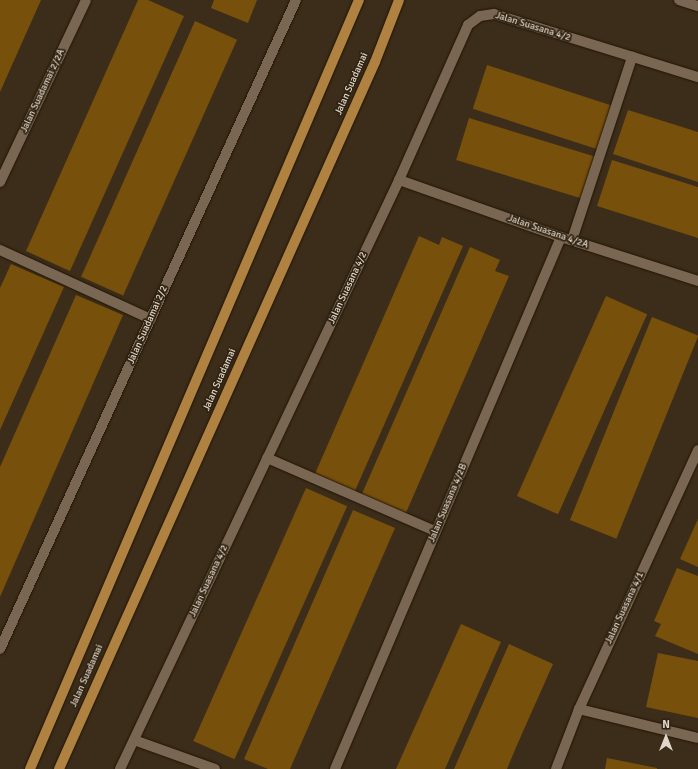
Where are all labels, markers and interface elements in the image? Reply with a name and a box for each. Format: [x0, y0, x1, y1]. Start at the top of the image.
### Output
street label: Jalan Suasana 4/2 [494, 10, 572, 44]
street label: Jalan Suadamai 2/2A [18, 47, 68, 135]
street label: Jalan Suadamai [333, 51, 371, 117]
street label: Jalan Suasana 4/2A [506, 213, 590, 251]
street label: Jalan Suasana 4/2 [326, 250, 370, 326]
street label: Jalan Suadamai 2/2 [125, 284, 171, 366]
street label: Jalan Suadamai [201, 347, 239, 413]
street label: Jalan Suasana 4/2B [426, 462, 470, 544]
street label: Jalan Suasana 4/2 [187, 543, 231, 619]
street label: Jalan Suasana 4/1 [603, 570, 647, 646]
street label: Jalan Suadamai [68, 643, 106, 709]
north arrow [646, 717, 686, 757]
text: N [662, 718, 670, 731]

